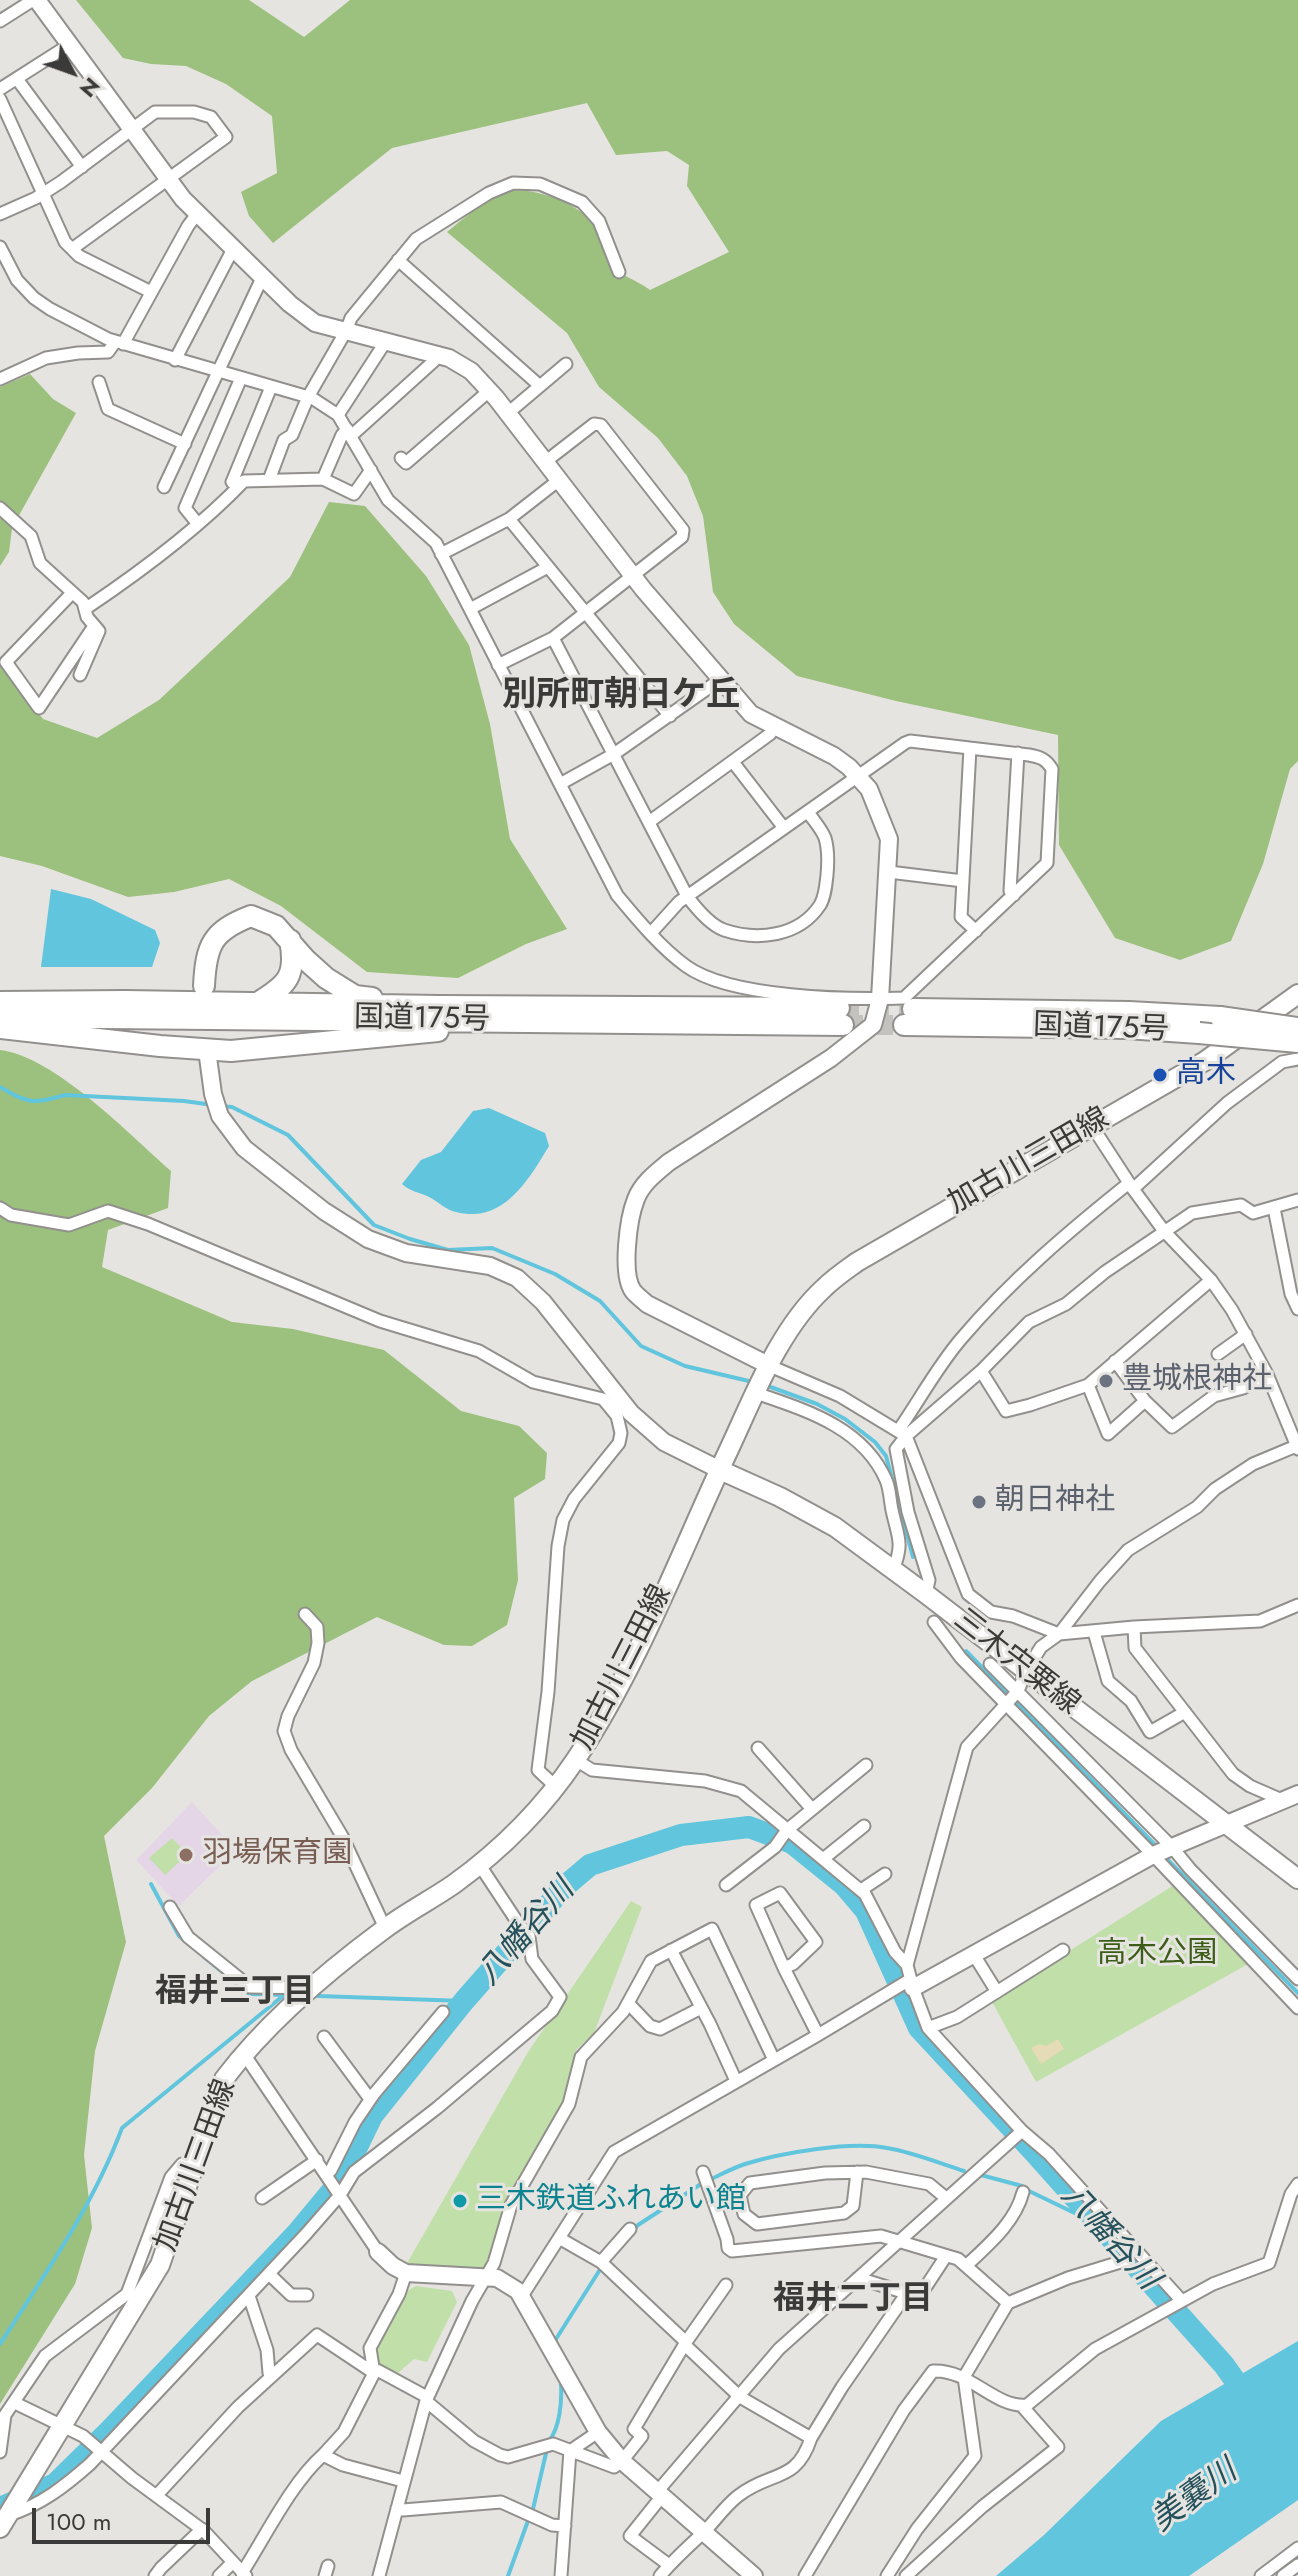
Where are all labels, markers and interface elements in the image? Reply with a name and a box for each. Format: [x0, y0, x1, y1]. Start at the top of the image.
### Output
north arrow [32, 32, 112, 112]
text: N [72, 71, 108, 105]
district label: 別所町朝日ケ丘 [502, 677, 740, 717]
street label: 国道175号 [354, 1001, 490, 1039]
street label: 国道175号 [1032, 1009, 1170, 1049]
place label: 高木 [1176, 1057, 1236, 1093]
marker: 高木 [1151, 1066, 1169, 1084]
street label: 加古川三田線 [942, 1101, 1116, 1223]
place label: 豊城根神社 [1122, 1363, 1272, 1399]
marker: 豊城根神社 [1097, 1372, 1115, 1390]
place label: 朝日神社 [995, 1484, 1115, 1520]
marker: 朝日神社 [970, 1493, 988, 1511]
street label: 加古川三田線 [566, 1580, 680, 1756]
street label: 三木宍粟線 [946, 1603, 1086, 1723]
place label: 羽場保育園 [202, 1837, 352, 1873]
marker: 羽場保育園 [177, 1846, 195, 1864]
water label: 八幡谷川 [471, 1872, 583, 1994]
park label: 高木公園 [1097, 1937, 1217, 1973]
district label: 福井三丁目 [155, 1974, 315, 2012]
street label: 加古川三田線 [149, 2075, 245, 2257]
water label: 八幡谷川 [1052, 2178, 1166, 2298]
place label: 三木鉄道ふれあい館 [476, 2183, 746, 2219]
marker: 三木鉄道ふれあい館 [451, 2192, 469, 2210]
district label: 福井二丁目 [773, 2281, 933, 2319]
water label: 美嚢川 [1145, 2453, 1245, 2541]
scale bar [36, 2492, 214, 2542]
text: 100 m [46, 2504, 112, 2539]

